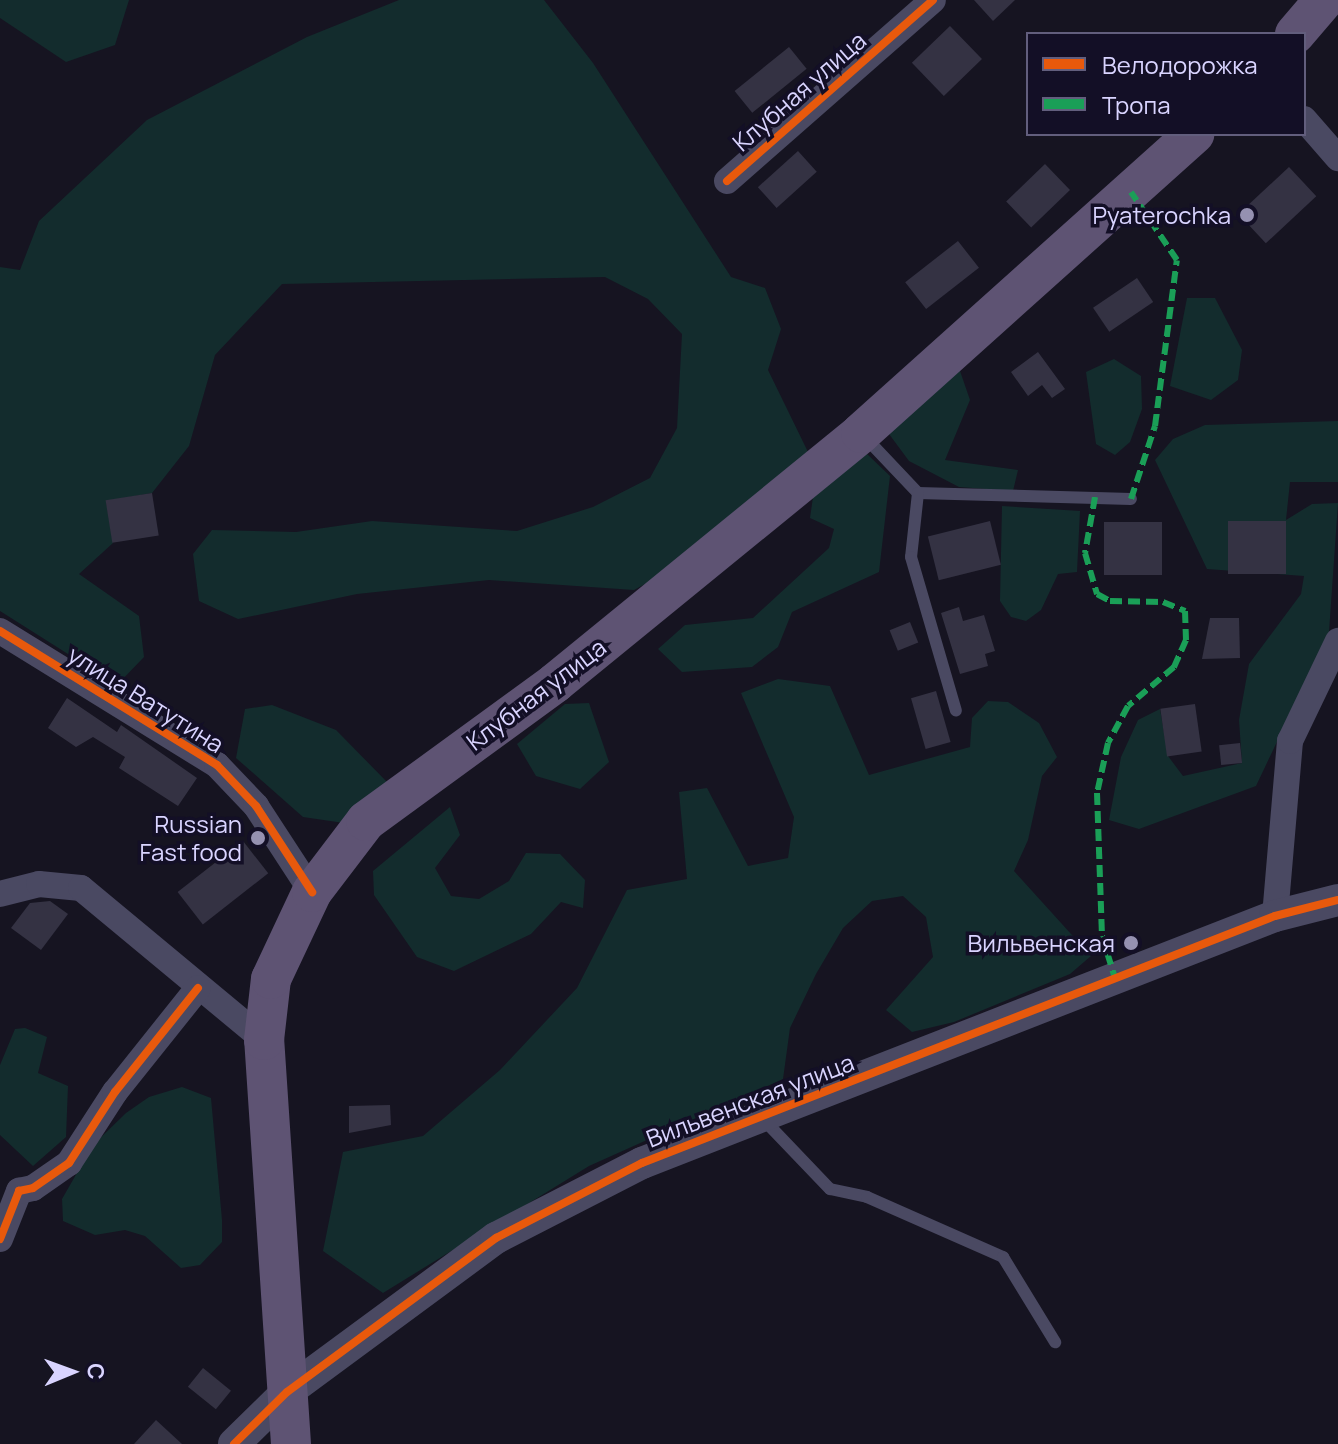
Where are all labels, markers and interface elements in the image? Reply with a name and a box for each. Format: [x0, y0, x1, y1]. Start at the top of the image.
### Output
street label: Клубная улица [726, 25, 872, 157]
legend [1026, 32, 1306, 136]
text: Велодорожка [1102, 48, 1257, 81]
text: Тропа [1102, 88, 1171, 121]
place label: Pyaterochka [1092, 201, 1231, 229]
marker: Pyaterochka [1238, 206, 1256, 224]
street label: Клубная улица [461, 632, 611, 756]
street label: улица Ватутина [63, 639, 229, 759]
place label: Russian Fast food [139, 810, 242, 866]
marker: Russian Fast food [249, 829, 267, 847]
place label: Вильвенская [968, 929, 1115, 957]
marker: Вильвенская [1122, 934, 1140, 952]
street label: Вильвенская улица [642, 1047, 858, 1153]
north arrow [32, 1332, 112, 1412]
text: С [81, 1363, 111, 1380]

